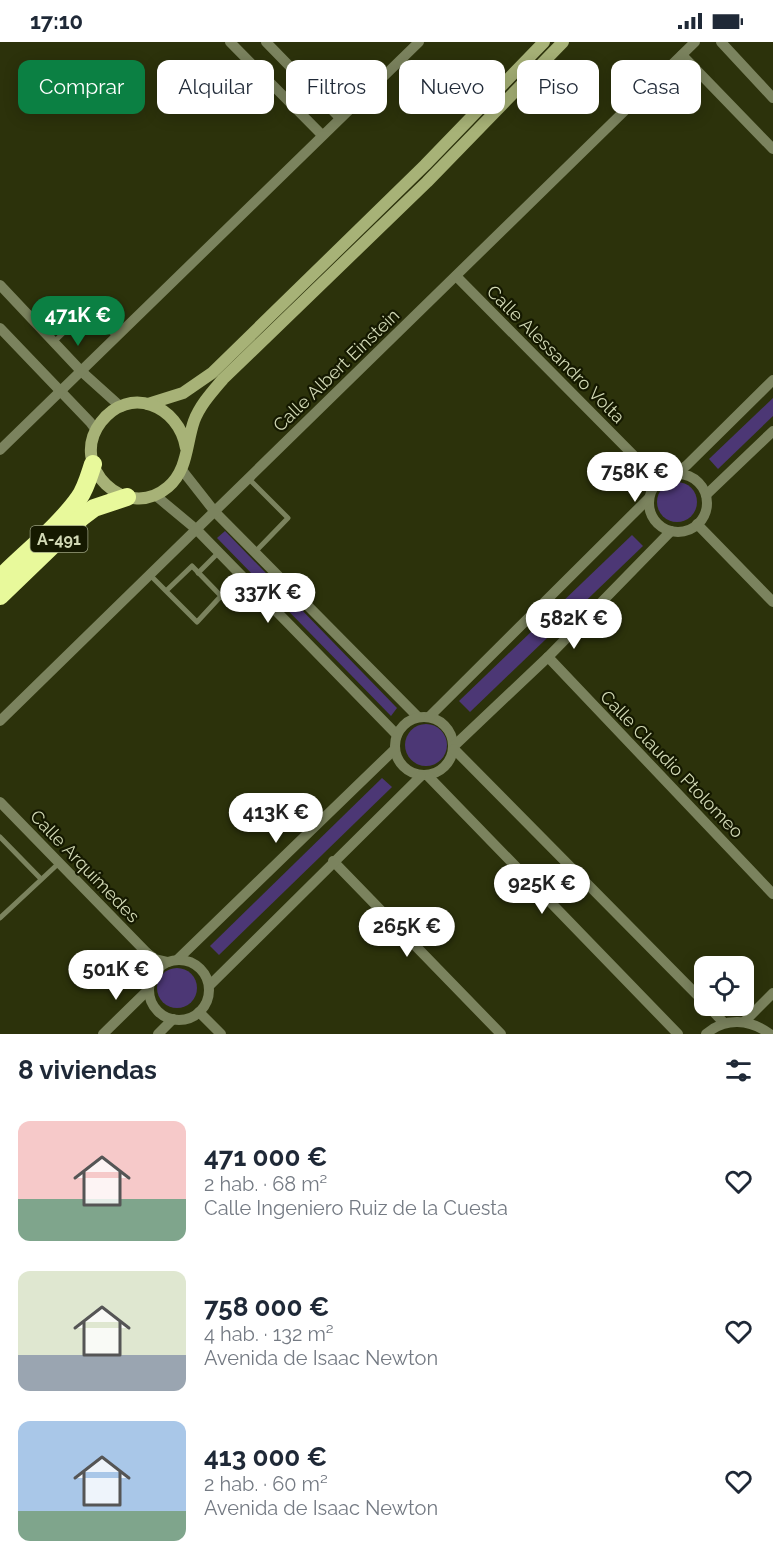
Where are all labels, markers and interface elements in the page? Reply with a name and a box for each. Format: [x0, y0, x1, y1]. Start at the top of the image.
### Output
text: 17:10 [30, 8, 83, 34]
chip: Comprar [18, 60, 145, 114]
chip: Alquilar [157, 60, 274, 114]
chip: Filtros [286, 60, 387, 114]
chip: Nuevo [399, 60, 505, 114]
chip: Piso [517, 60, 599, 114]
chip: Casa [611, 60, 701, 114]
street label: Calle Alessandro Volta [483, 281, 629, 427]
pin: 471K € [29, 296, 127, 347]
text: 471K € [45, 303, 111, 327]
street label: Calle Albert Einstein [269, 304, 403, 436]
pin: 758K € [586, 452, 684, 503]
text: 758K € [601, 459, 669, 483]
road number: A-491 [31, 526, 88, 552]
pin: 337K € [219, 573, 317, 624]
text: 337K € [234, 580, 302, 604]
pin: 582K € [525, 599, 623, 650]
text: 582K € [540, 606, 608, 630]
street label: Calle Claudio Ptolomeo [596, 686, 748, 842]
pin: 413K € [227, 793, 325, 844]
text: 413K € [243, 800, 309, 824]
street label: Calle Arquímedes [26, 805, 144, 927]
pin: 925K € [493, 864, 591, 915]
text: 925K € [508, 871, 576, 895]
pin: 265K € [358, 907, 456, 958]
text: 265K € [373, 914, 441, 938]
pin: 501K € [67, 950, 165, 1001]
map controls [694, 956, 754, 1016]
button: locate [694, 956, 754, 1016]
text: 501K € [82, 957, 150, 981]
icon: filters [722, 1054, 755, 1087]
text: 8 viviendas [18, 1055, 157, 1085]
text: 471 000 € [204, 1142, 327, 1172]
icon: home [66, 1145, 138, 1217]
icon: heart [722, 1165, 755, 1198]
text: 2 hab. · 68 m² [204, 1172, 327, 1196]
text: Calle Ingeniero Ruiz de la Cuesta [204, 1196, 508, 1220]
text: 758 000 € [204, 1292, 329, 1322]
icon: home [66, 1295, 138, 1367]
icon: heart [722, 1315, 755, 1348]
text: 4 hab. · 132 m² [204, 1322, 334, 1346]
text: Avenida de Isaac Newton [204, 1346, 438, 1370]
text: 413 000 € [204, 1442, 327, 1472]
icon: home [66, 1445, 138, 1517]
icon: heart [722, 1465, 755, 1498]
text: 2 hab. · 60 m² [204, 1472, 328, 1496]
text: Avenida de Isaac Newton [204, 1496, 438, 1520]

